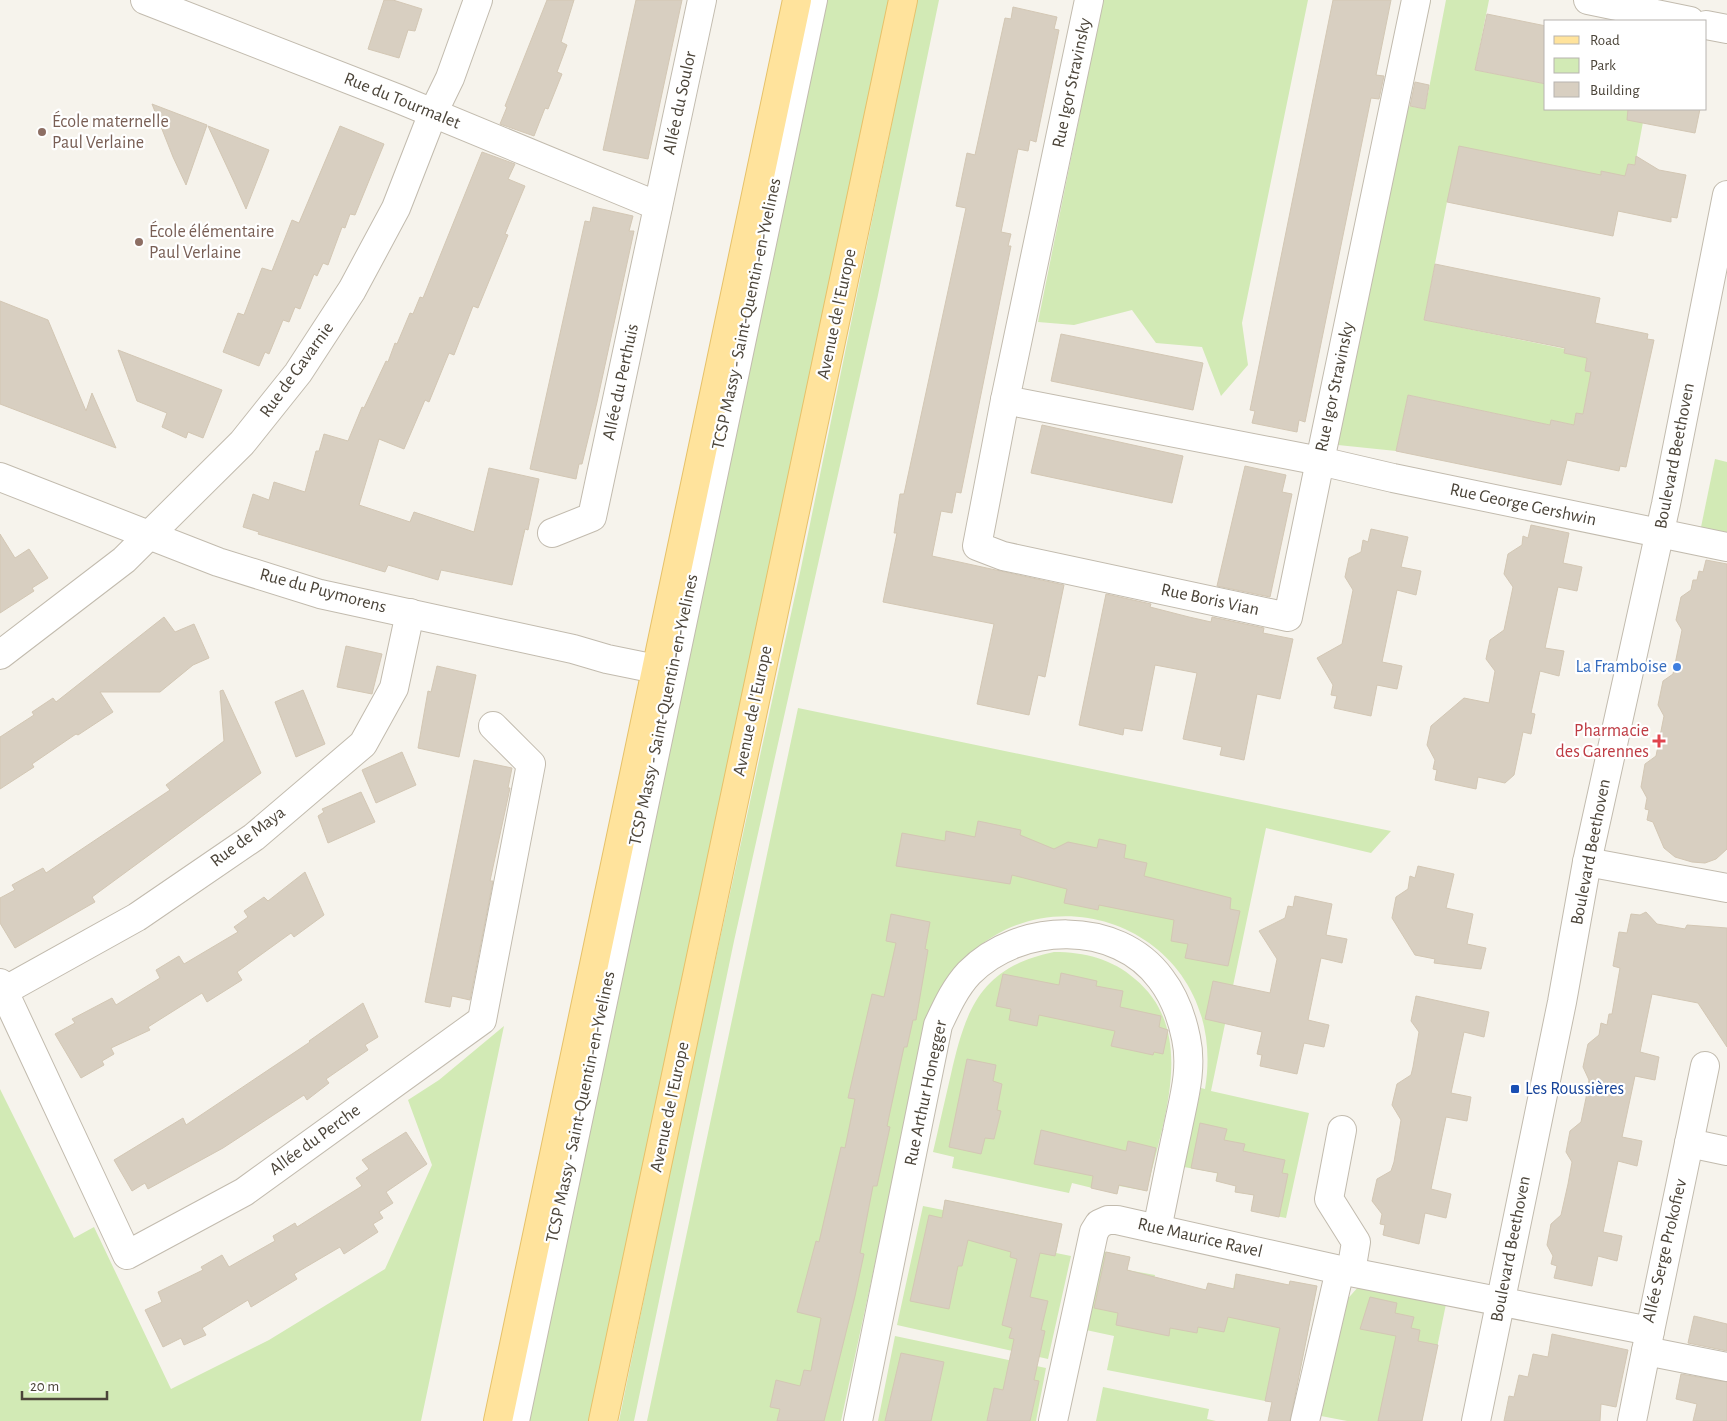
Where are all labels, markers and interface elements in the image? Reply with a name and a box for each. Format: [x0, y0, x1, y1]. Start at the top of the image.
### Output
street label: Rue Igor Stravinsky [1049, 16, 1095, 150]
legend [1544, 20, 1707, 110]
text: Road [1590, 33, 1620, 48]
street label: Allée du Soulor [660, 49, 700, 156]
text: Park [1590, 58, 1616, 73]
street label: Rue du Tourmalet [341, 69, 463, 133]
text: Building [1590, 83, 1640, 98]
place label: École maternelle Paul Verlaine [52, 110, 169, 152]
marker: École maternelle Paul Verlaine [36, 126, 48, 138]
street label: TCSP Massy - Saint-Quentin-en-Yvelines [709, 177, 785, 451]
place label: École élémentaire Paul Verlaine [149, 220, 274, 262]
marker: École élémentaire Paul Verlaine [133, 236, 145, 248]
street label: Avenue de l'Europe [814, 247, 860, 381]
street label: Rue de Gavarnie [257, 319, 337, 421]
street label: Rue Igor Stravinsky [1312, 320, 1358, 454]
street label: Allée du Perthuis [600, 322, 642, 442]
street label: Boulevard Beethoven [1652, 381, 1698, 531]
street label: Rue George Gershwin [1448, 481, 1598, 529]
street label: Rue du Puymorens [258, 565, 388, 617]
street label: TCSP Massy - Saint-Quentin-en-Yvelines [626, 573, 702, 847]
street label: Rue Boris Vian [1159, 581, 1261, 619]
street label: Avenue de l'Europe [730, 644, 776, 778]
place label: La Framboise [1576, 658, 1667, 676]
marker: La Framboise [1671, 661, 1683, 673]
place label: Pharmacie des Garennes [1556, 722, 1649, 761]
marker: Pharmacie des Garennes [1653, 735, 1665, 747]
street label: Boulevard Beethoven [1568, 777, 1614, 927]
street label: Rue de Maya [207, 803, 289, 871]
street label: TCSP Massy - Saint-Quentin-en-Yvelines [543, 970, 619, 1244]
street label: Rue Arthur Honegger [902, 1018, 950, 1168]
street label: Avenue de l'Europe [647, 1040, 693, 1174]
place label: Les Roussières [1525, 1080, 1624, 1098]
marker: Les Roussières [1509, 1083, 1521, 1095]
street label: Allée du Perche [266, 1101, 364, 1179]
street label: Boulevard Beethoven [1488, 1174, 1534, 1324]
street label: Allée Serge Prokofiev [1640, 1177, 1690, 1325]
street label: Rue Maurice Ravel [1136, 1215, 1264, 1261]
scale bar [22, 1368, 108, 1400]
text: 20 m [30, 1379, 59, 1394]

